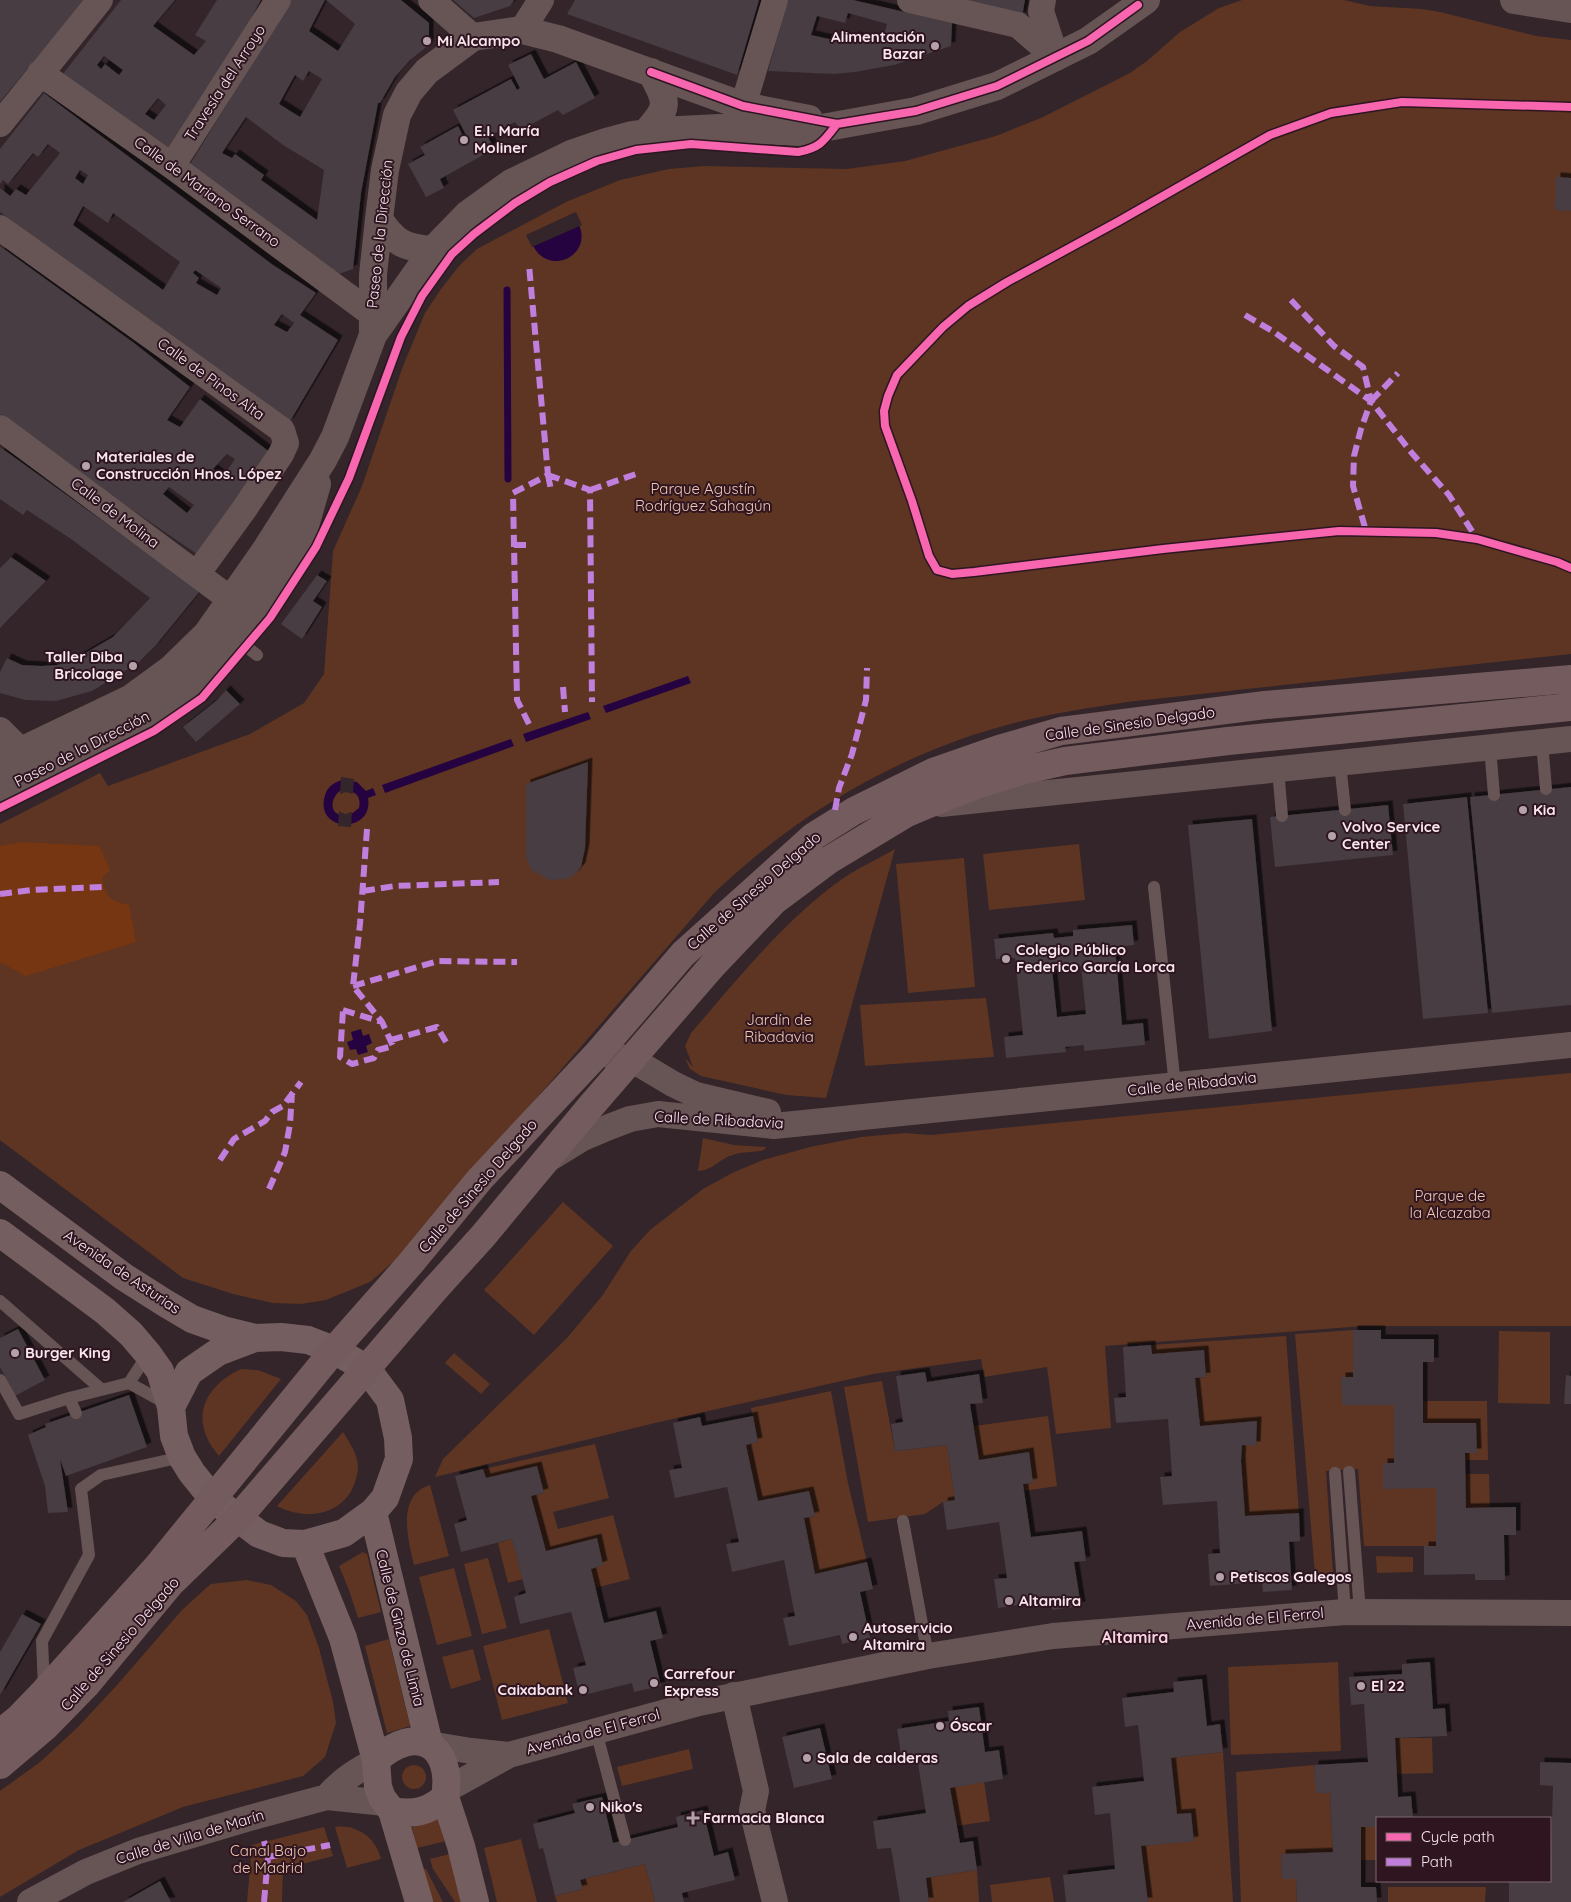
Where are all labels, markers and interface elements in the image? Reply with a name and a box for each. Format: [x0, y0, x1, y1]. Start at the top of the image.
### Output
street label: Travesía del Arroyo [180, 21, 269, 145]
place label: Alimentación Bazar [831, 27, 925, 63]
place label: Mi Alcampo [437, 31, 520, 50]
marker: Mi Alcampo [421, 35, 433, 47]
marker: Alimentación Bazar [929, 40, 941, 52]
place label: E.I. María Moliner [474, 121, 540, 157]
street label: Calle de Mariano Serrano [130, 132, 284, 251]
marker: E.I. María Moliner [458, 134, 470, 146]
street label: Paseo de la Dirección [362, 159, 397, 309]
street label: Calle de Pinos Alta [154, 333, 269, 424]
place label: Materiales de Construcción Hnos. López [96, 447, 282, 483]
marker: Materiales de Construcción Hnos. López [80, 460, 92, 472]
street label: Calle de Molina [67, 473, 163, 552]
park label: Parque Agustín Rodríguez Sahagún [635, 479, 771, 515]
place label: Taller Diba Bricolage [45, 647, 123, 683]
marker: Taller Diba Bricolage [127, 660, 139, 672]
street label: Calle de Sinesio Delgado [1044, 702, 1216, 745]
street label: Paseo de la Dirección [11, 706, 153, 791]
place label: Kia [1533, 800, 1556, 819]
marker: Kia [1517, 804, 1529, 816]
place label: Volvo Service Center [1342, 817, 1441, 853]
street label: Calle de Sinesio Delgado [683, 827, 825, 954]
marker: Volvo Service Center [1326, 830, 1338, 842]
place label: Colegio Público Federico García Lorca [1016, 940, 1175, 976]
marker: Colegio Público Federico García Lorca [1000, 953, 1012, 965]
park label: Jardín de Ribadavia [744, 1010, 814, 1046]
street label: Calle de Ribadavia [1127, 1067, 1257, 1100]
street label: Calle de Ribadavia [654, 1107, 784, 1132]
street label: Calle de Sinesio Delgado [414, 1115, 541, 1257]
park label: Parque de la Alcazaba [1410, 1186, 1490, 1222]
street label: Avenida de Asturias [60, 1225, 184, 1318]
place label: Burger King [25, 1343, 111, 1362]
marker: Burger King [9, 1347, 21, 1359]
street label: Calle de Ginzo de Limia [372, 1547, 429, 1708]
place label: Petiscos Galegos [1230, 1567, 1352, 1586]
marker: Petiscos Galegos [1214, 1571, 1226, 1583]
street label: Calle de Sinesio Delgado [56, 1573, 183, 1715]
place label: Altamira [1019, 1591, 1081, 1610]
marker: Altamira [1003, 1595, 1015, 1607]
street label: Avenida de El Ferrol [1185, 1603, 1325, 1634]
place label: Autoservicio Altamira [863, 1618, 953, 1654]
district label: Altamira [1102, 1627, 1168, 1647]
marker: Autoservicio Altamira [847, 1631, 859, 1643]
place label: Carrefour Express [664, 1664, 736, 1700]
place label: El 22 [1371, 1676, 1405, 1695]
marker: Carrefour Express [648, 1677, 660, 1689]
place label: Caixabank [498, 1680, 573, 1699]
marker: El 22 [1355, 1680, 1367, 1692]
marker: Caixabank [577, 1684, 589, 1696]
street label: Avenida de El Ferrol [524, 1704, 662, 1759]
place label: Óscar [950, 1716, 993, 1735]
marker: Óscar [934, 1720, 946, 1732]
place label: Sala de calderas [817, 1748, 938, 1767]
marker: Sala de calderas [801, 1752, 813, 1764]
place label: Niko's [600, 1797, 643, 1816]
marker: Niko's [584, 1801, 596, 1813]
street label: Calle de Villa de Marín [113, 1805, 266, 1868]
place label: Farmacia Blanca [703, 1808, 825, 1827]
marker: Farmacia Blanca [687, 1812, 699, 1824]
legend [1376, 1817, 1551, 1882]
text: Cycle path [1421, 1827, 1495, 1846]
park label: Canal Bajo de Madrid [230, 1841, 306, 1877]
text: Path [1421, 1852, 1453, 1871]

